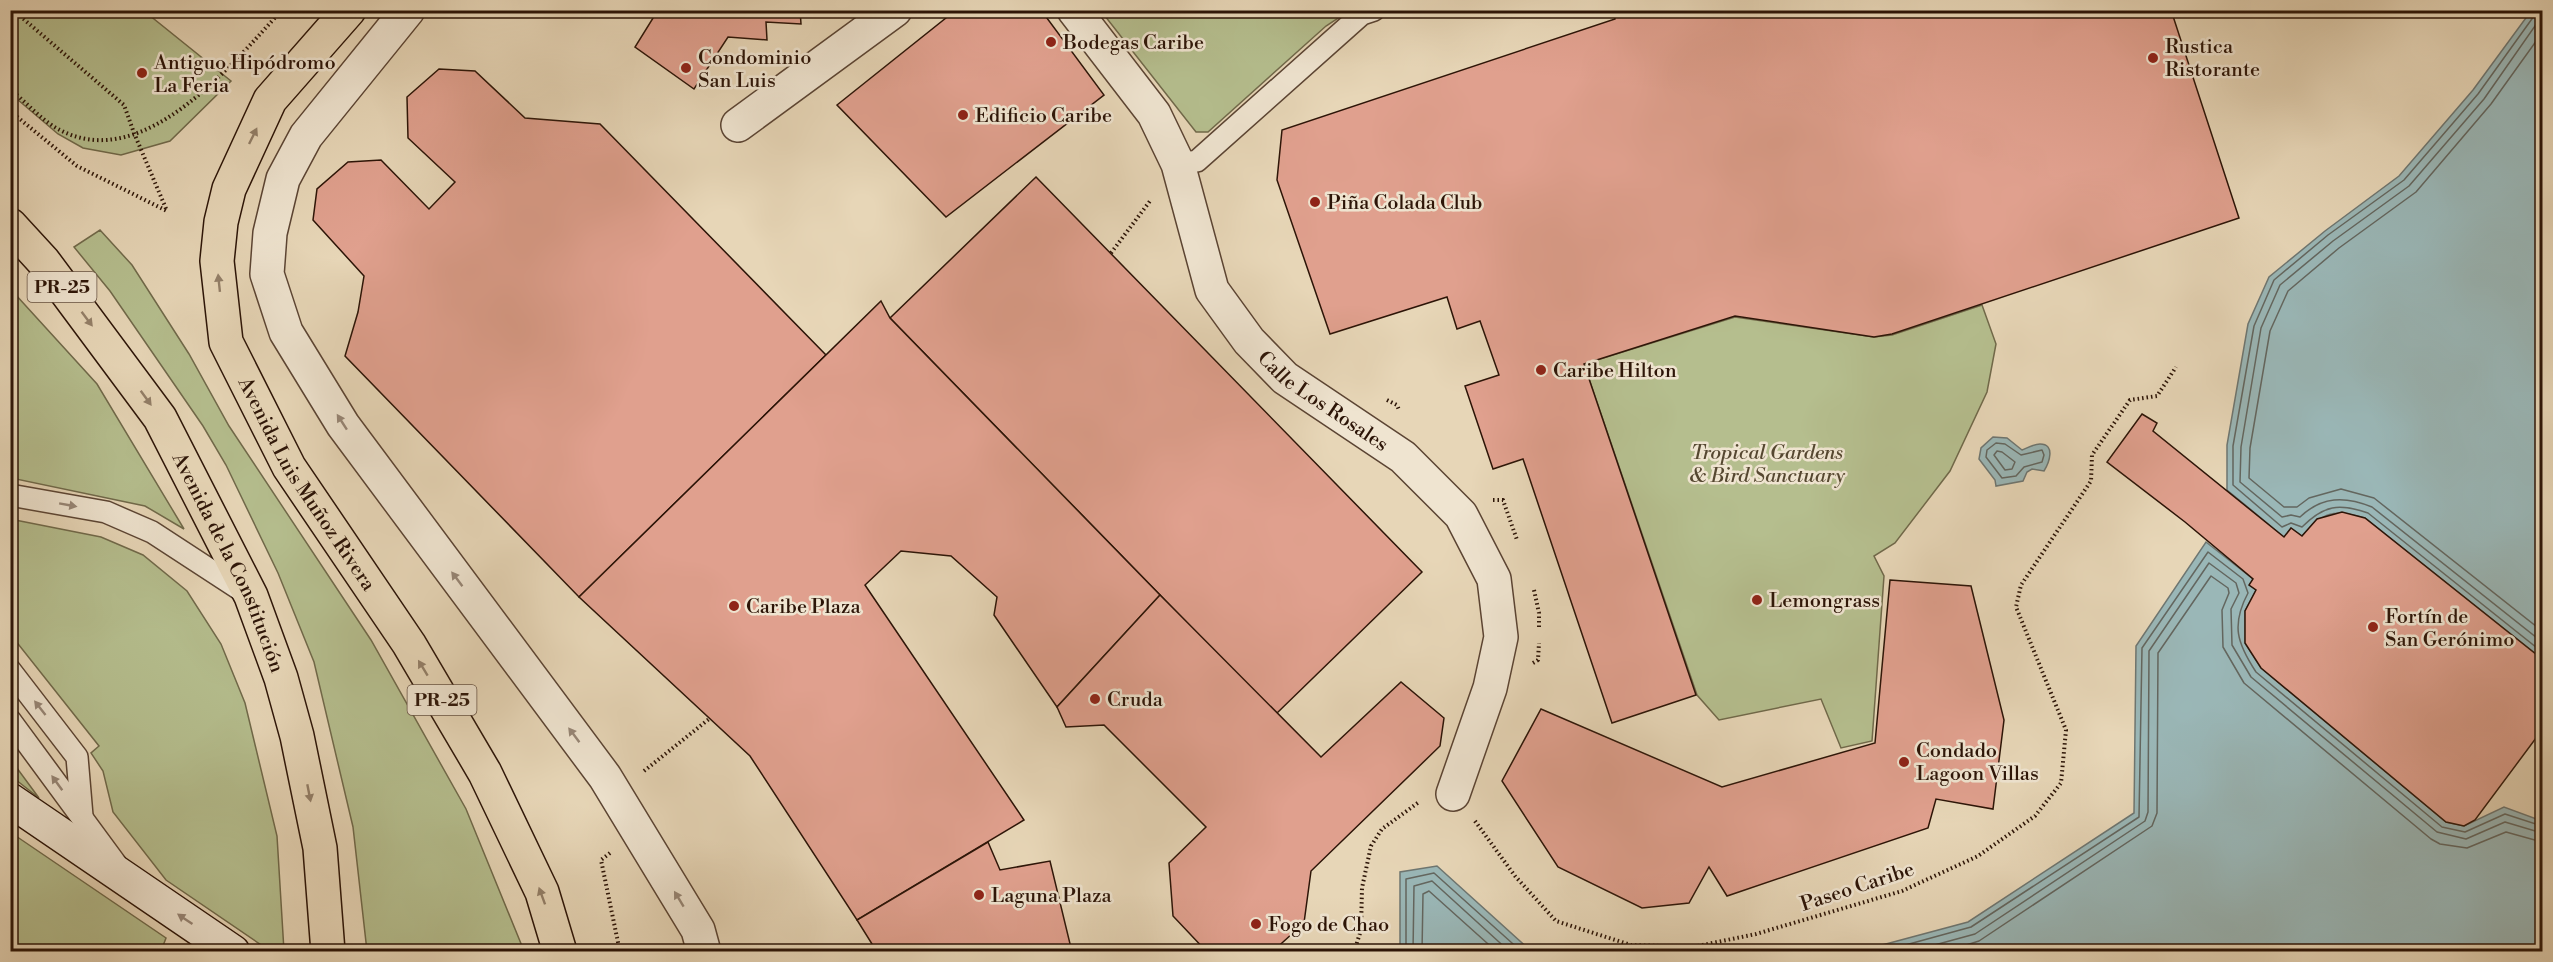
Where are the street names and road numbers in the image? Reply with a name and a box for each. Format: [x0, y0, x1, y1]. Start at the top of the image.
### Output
road number: PR-25 [28, 272, 97, 302]
street label: Calle Los Rosales [1251, 346, 1393, 458]
street label: Avenida Luis Muñoz Rivera [231, 373, 381, 597]
street label: Avenida de la Constitución [165, 448, 289, 676]
road number: PR-25 [408, 685, 476, 715]
street label: Paseo Caribe [1797, 857, 1917, 918]

